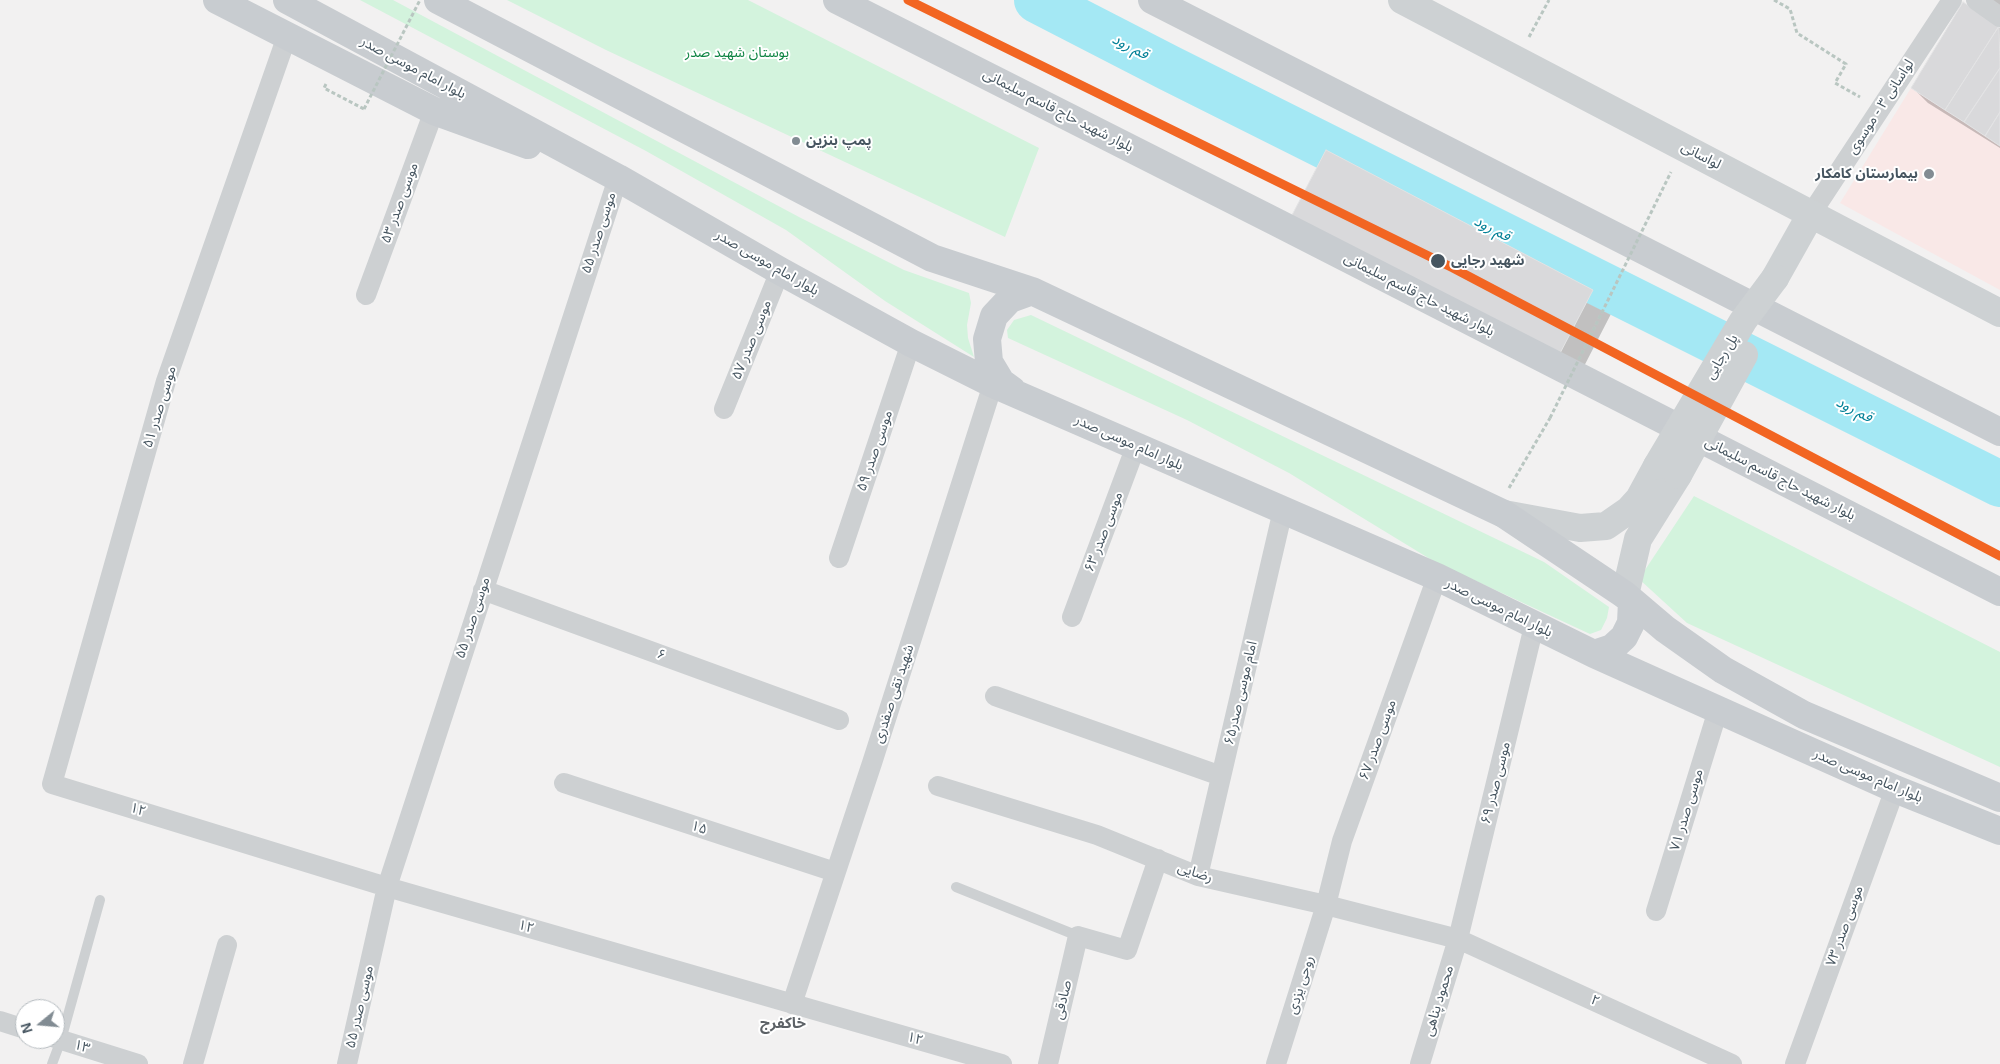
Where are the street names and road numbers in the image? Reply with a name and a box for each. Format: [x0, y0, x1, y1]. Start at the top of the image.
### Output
street label: بلوار امام موسی صدر [358, 33, 468, 103]
street label: لواسانی ۳ - موسوی [1844, 57, 1918, 157]
street label: بلوار شهید حاج قاسم سلیمانی [980, 66, 1136, 156]
street label: لواسانی [1678, 139, 1724, 173]
street label: موسی صدر ۵۳ [378, 161, 422, 245]
street label: موسی صدر ۵۵ [578, 190, 620, 276]
street label: بلوار امام موسی صدر [712, 227, 822, 299]
street label: بلوار شهید حاج قاسم سلیمانی [1341, 250, 1497, 340]
street label: موسی صدر ۵۷ [728, 298, 776, 382]
street label: پل رجایی [1702, 331, 1742, 383]
street label: موسی صدر ۵۱ [140, 364, 180, 450]
street label: موسی صدر ۵۹ [853, 408, 897, 494]
street label: بلوار امام موسی صدر [1072, 412, 1186, 474]
street label: بلوار شهید حاج قاسم سلیمانی [1702, 434, 1858, 524]
street label: موسی صدر ۶۳ [1081, 490, 1127, 574]
street label: موسی صدر ۵۵ [452, 575, 494, 661]
street label: بلوار امام موسی صدر [1443, 575, 1555, 641]
street label: امام موسی صدر۶۵ [1221, 640, 1261, 746]
street label: شهید تقی صفدری [870, 643, 918, 745]
street label: ۶ [654, 646, 668, 664]
street label: موسی صدر ۶۷ [1356, 698, 1400, 782]
street label: موسی صدر ۶۹ [1478, 740, 1514, 826]
street label: بلوار امام موسی صدر [1811, 745, 1925, 807]
street label: موسی صدر ۷۱ [1667, 767, 1707, 853]
street label: ۱۲ [128, 800, 148, 820]
street label: ۱۵ [689, 818, 709, 838]
street label: رضایی [1175, 859, 1215, 887]
street label: موسی صدر ۷۳ [1823, 884, 1867, 968]
street label: ۱۲ [516, 917, 536, 937]
street label: روحی یزدی [1284, 954, 1318, 1016]
street label: موسی صدر ۵۵ [342, 964, 378, 1050]
street label: محمود پناهی [1420, 964, 1458, 1038]
street label: صادقی [1050, 979, 1076, 1021]
street label: ۲ [1588, 992, 1602, 1010]
street label: ۱۲ [905, 1029, 925, 1049]
street label: ۱۳ [72, 1037, 92, 1057]

